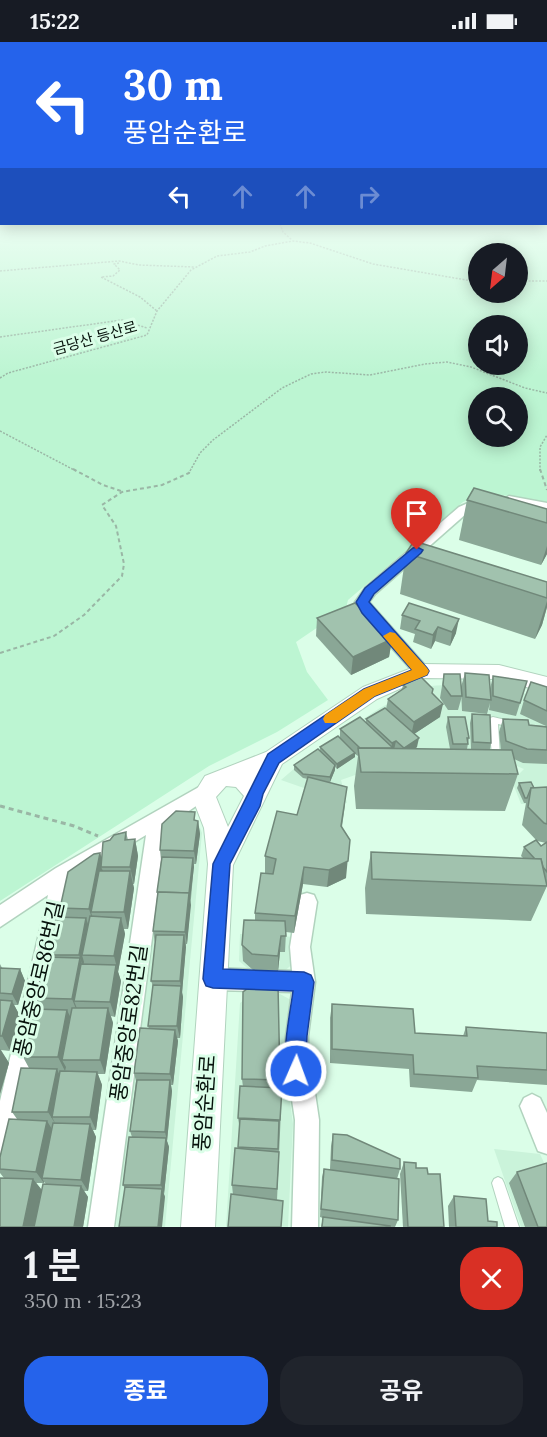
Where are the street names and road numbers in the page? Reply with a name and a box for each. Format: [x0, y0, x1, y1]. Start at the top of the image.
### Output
street label: 금당산 등산로 [51, 316, 139, 359]
street label: 풍암중앙로86번길 [7, 898, 70, 1059]
street label: 풍암중앙로82번길 [104, 943, 153, 1103]
street label: 풍암순환로 [188, 1054, 221, 1152]

